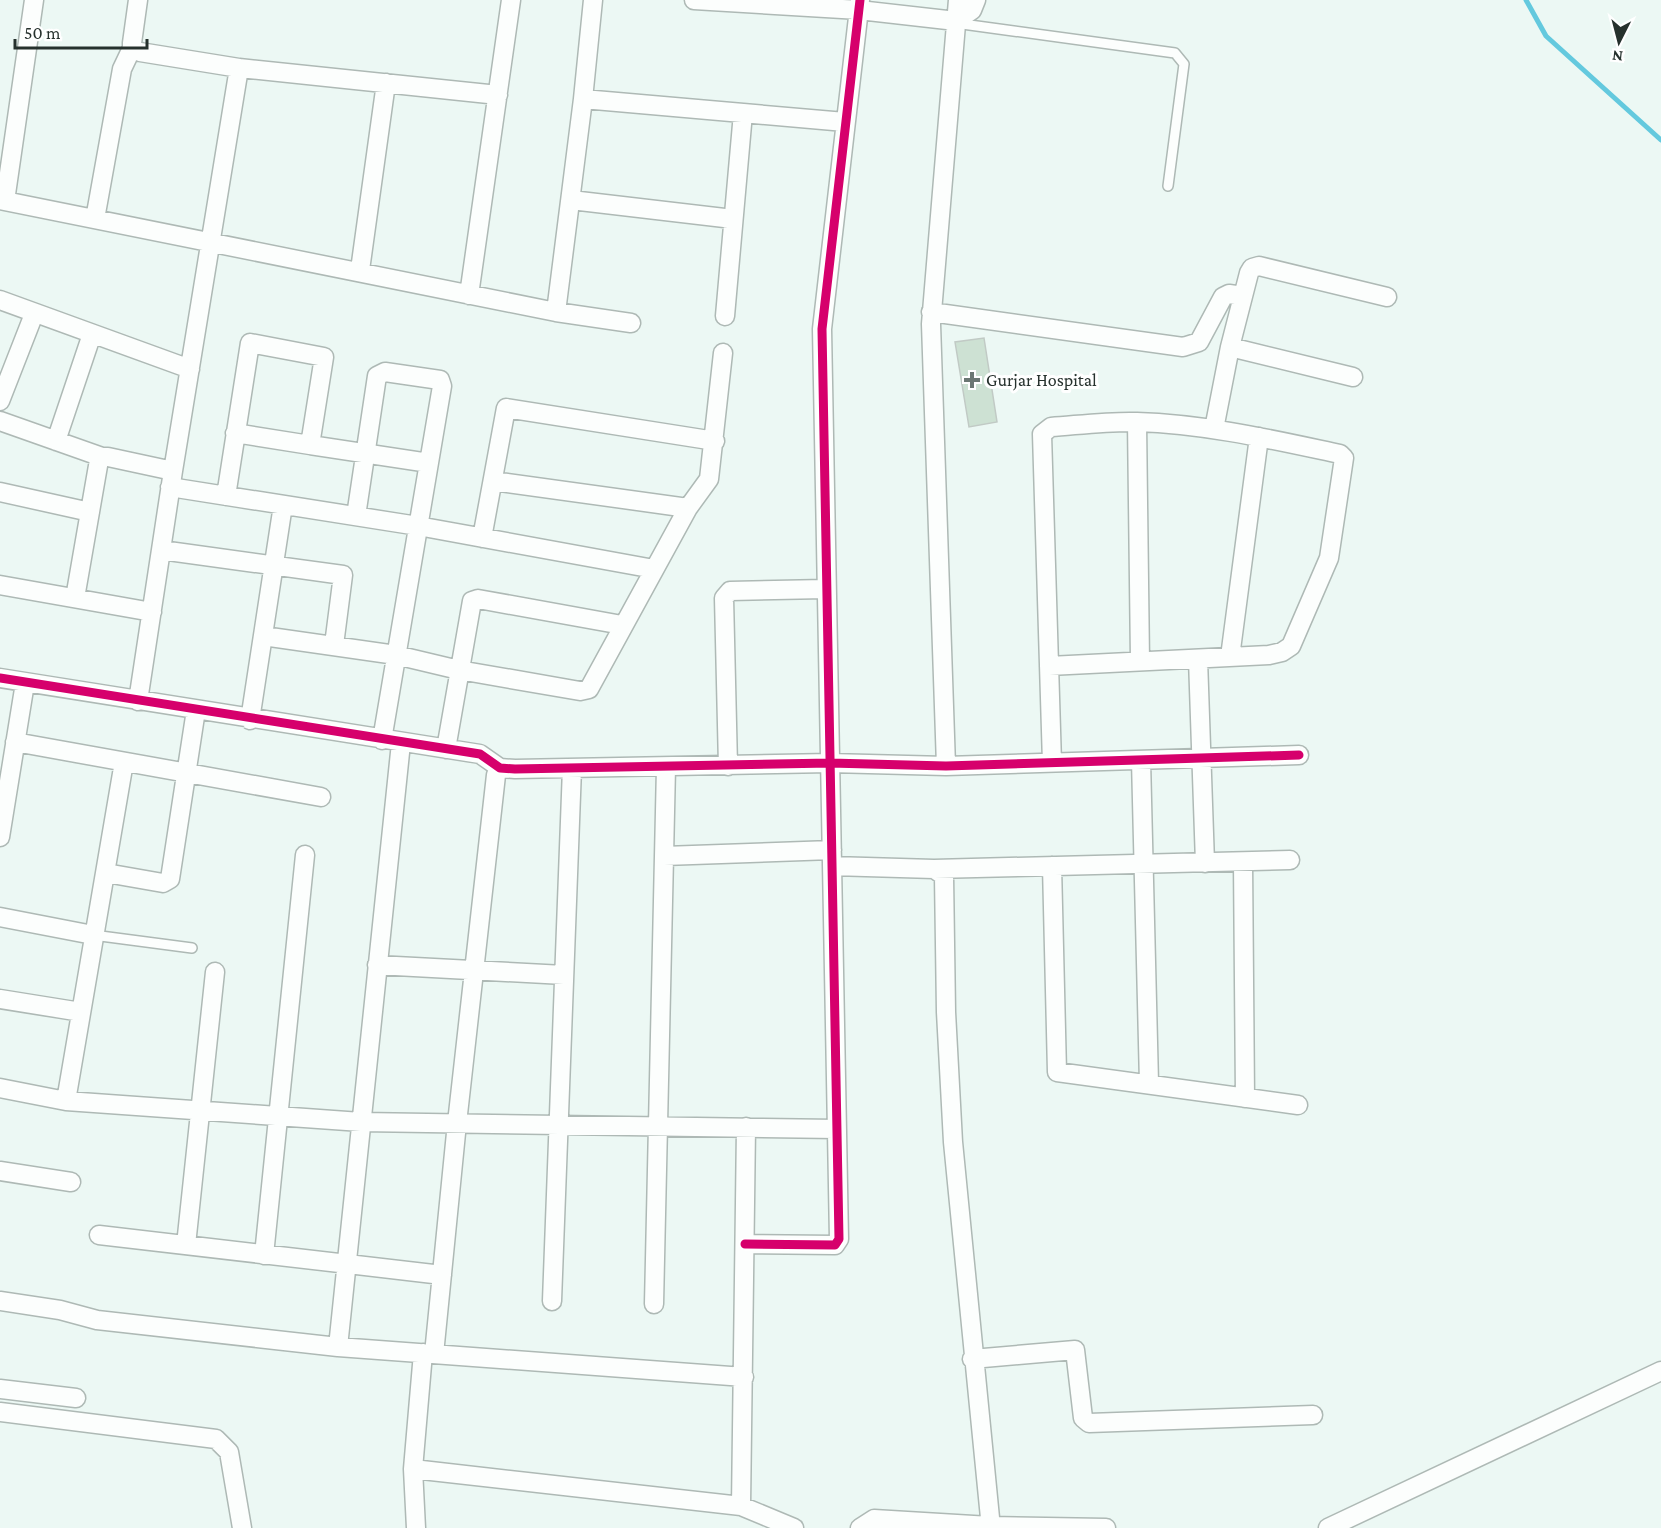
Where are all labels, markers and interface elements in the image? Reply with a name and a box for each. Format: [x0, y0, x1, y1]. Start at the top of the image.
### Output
scale bar [15, 12, 147, 50]
north arrow [1589, 12, 1649, 72]
text: 50 m [24, 23, 61, 43]
text: N [1611, 47, 1624, 65]
place label: Gurjar Hospital [986, 370, 1097, 391]
marker: Gurjar Hospital [963, 371, 981, 389]

